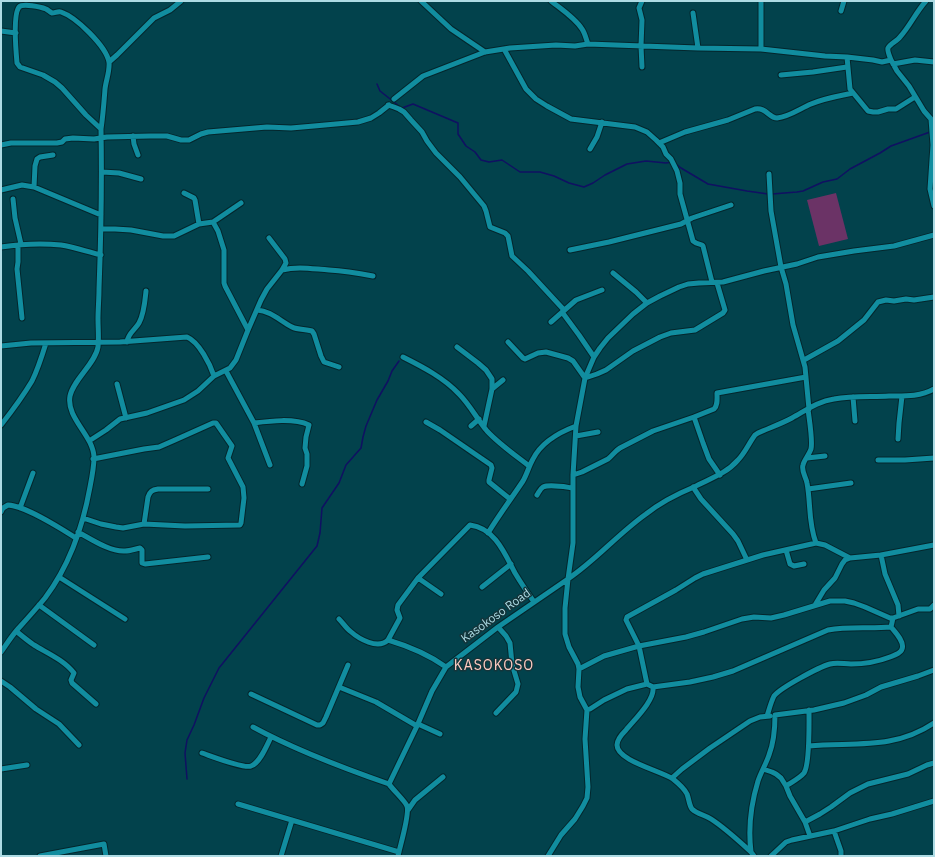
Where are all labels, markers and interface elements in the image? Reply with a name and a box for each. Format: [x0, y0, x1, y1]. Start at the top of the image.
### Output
street label: Kasokoso Road [459, 586, 533, 646]
district label: KASOKOSO [454, 658, 534, 674]

